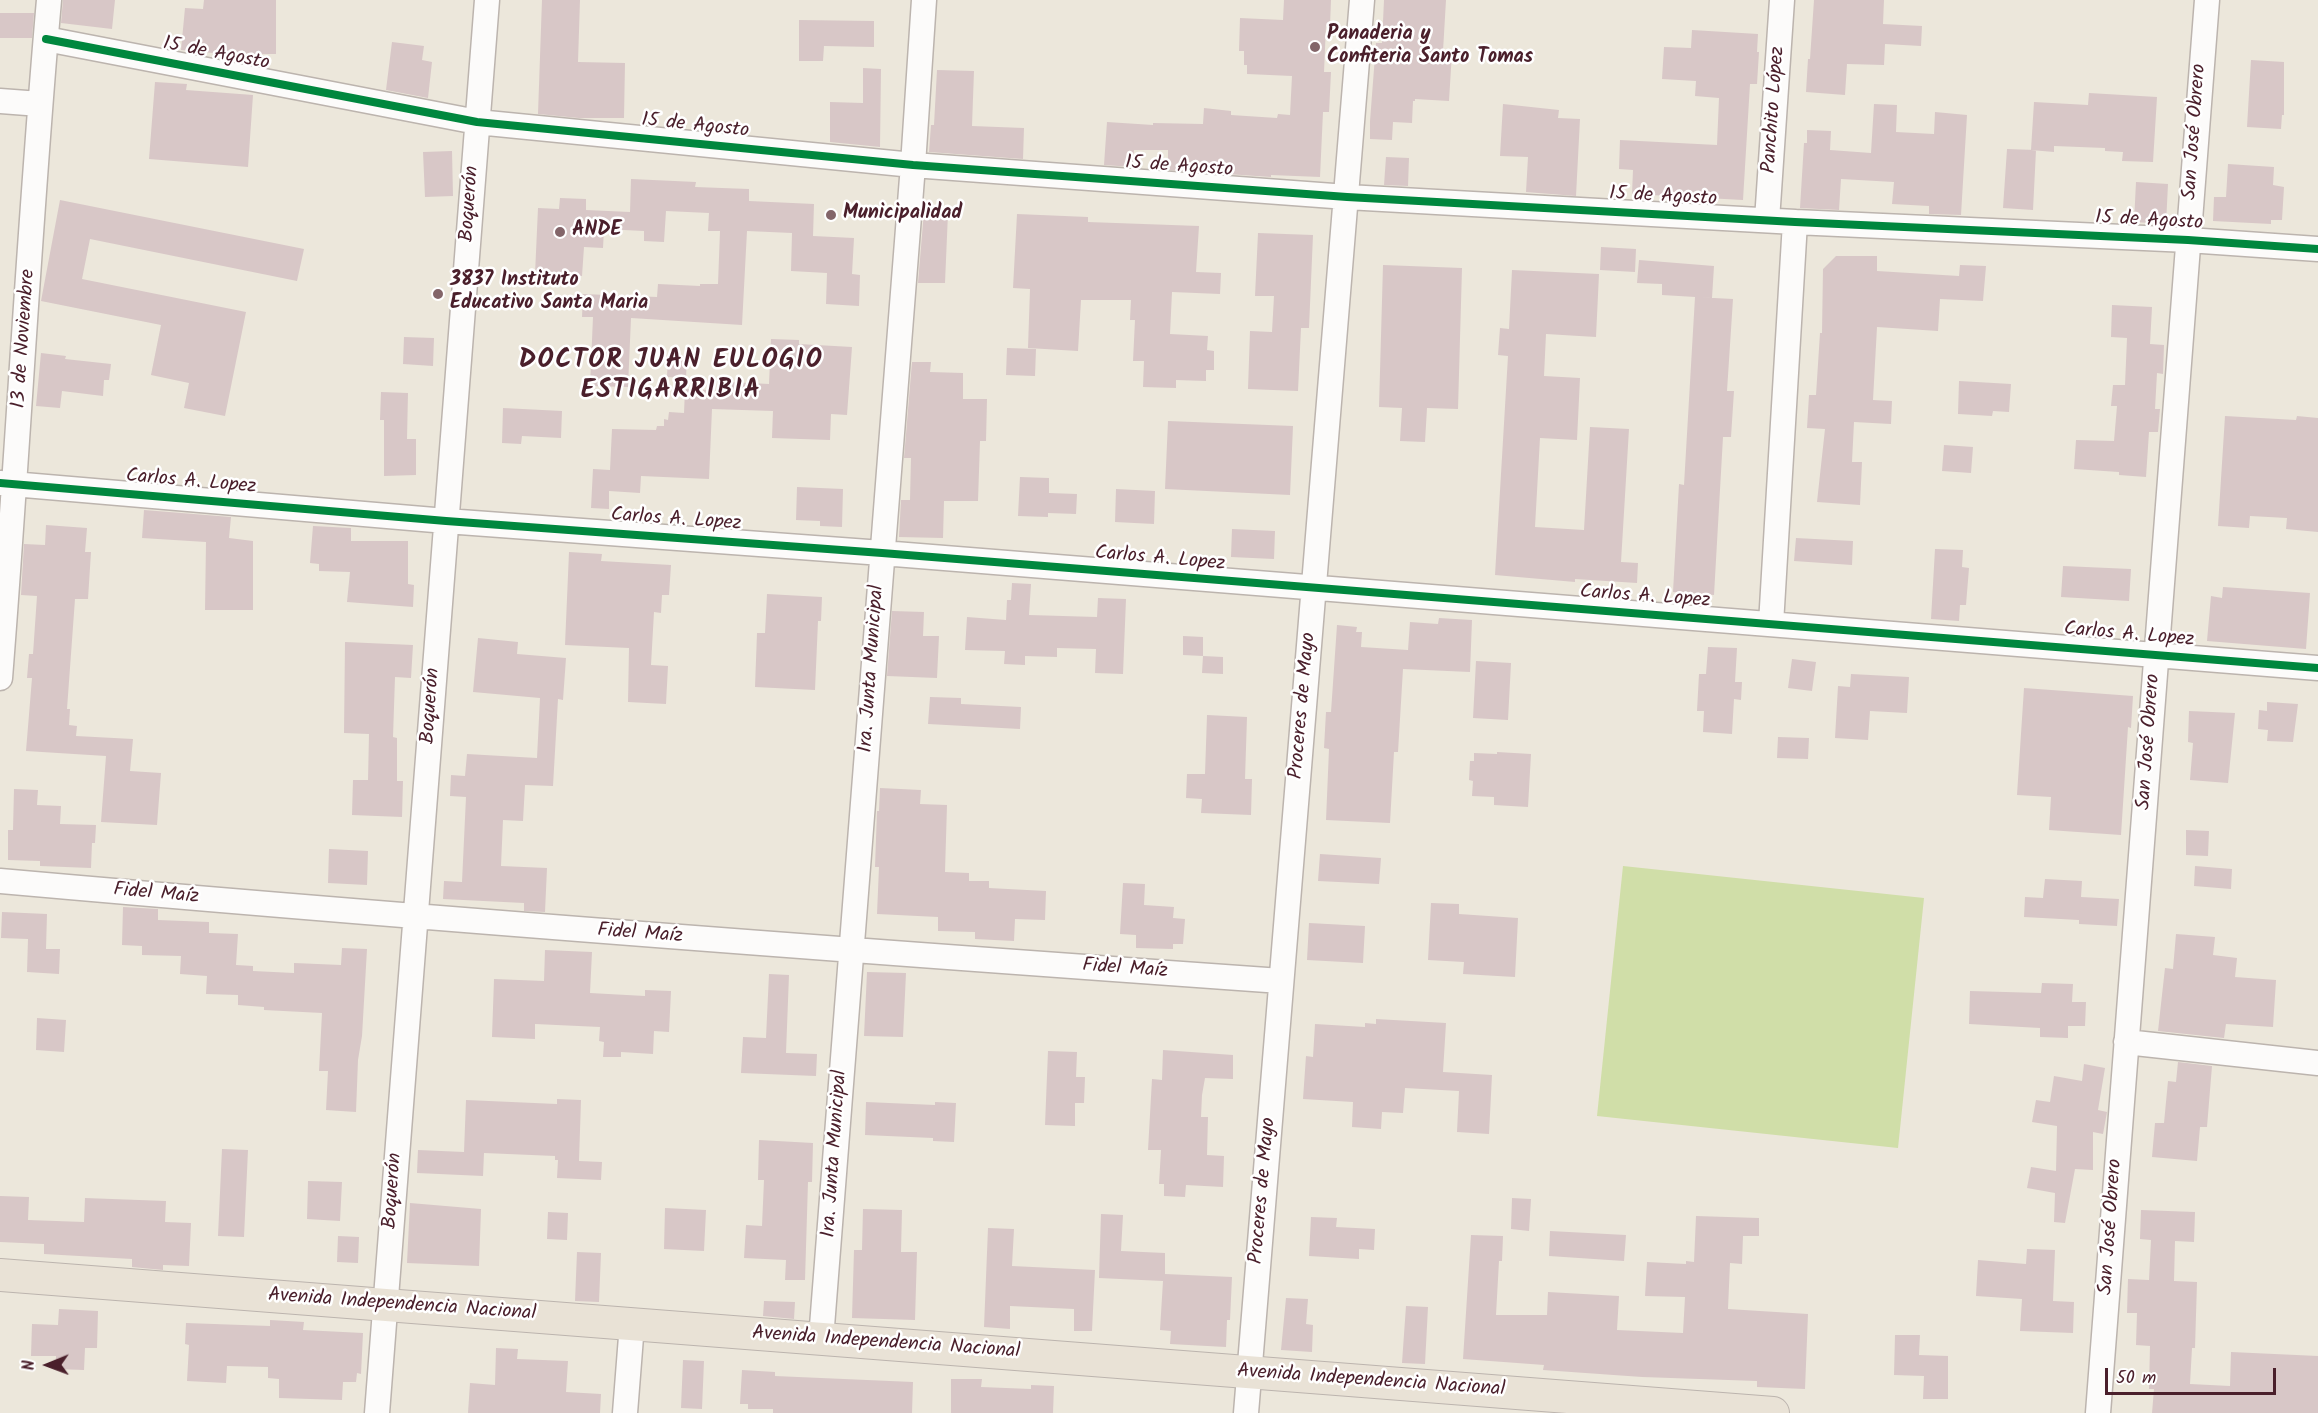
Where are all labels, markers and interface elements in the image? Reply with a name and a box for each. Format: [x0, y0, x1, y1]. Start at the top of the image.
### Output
place label: Panaderia y Confiteria Santo Tomas [1327, 24, 1533, 71]
street label: 15 de Agosto [161, 33, 271, 77]
marker: Panaderia y Confiteria Santo Tomas [1308, 40, 1322, 54]
street label: Panchito López [1759, 46, 1791, 174]
street label: San José Obrero [2179, 63, 2213, 201]
street label: 15 de Agosto [640, 109, 750, 145]
street label: 15 de Agosto [1124, 152, 1234, 184]
street label: Boquerón [456, 165, 486, 243]
street label: 15 de Agosto [1608, 183, 1718, 213]
place label: Municipalidad [843, 203, 962, 227]
street label: 15 de Agosto [2094, 207, 2204, 237]
marker: Municipalidad [824, 208, 838, 222]
place label: ANDE [572, 220, 622, 244]
marker: ANDE [553, 225, 567, 239]
street label: 13 de Noviembre [8, 269, 42, 409]
place label: 3837 Instituto Educativo Santa Maria [450, 270, 648, 317]
marker: 3837 Instituto Educativo Santa Maria [431, 287, 445, 301]
district label: DOCTOR JUAN EULOGIO ESTIGARRIBIA [519, 347, 823, 408]
street label: Carlos A. Lopez [125, 465, 257, 501]
street label: Carlos A. Lopez [610, 504, 742, 538]
street label: Carlos A. Lopez [1094, 542, 1226, 578]
street label: Carlos A. Lopez [1579, 581, 1711, 615]
street label: 1ra. Junta Municipal [855, 584, 891, 754]
street label: Carlos A. Lopez [2063, 618, 2195, 654]
street label: Proceres de Mayo [1286, 632, 1322, 780]
street label: Boquerón [417, 667, 447, 745]
street label: San José Obrero [2133, 673, 2167, 811]
street label: Fidel Maíz [112, 879, 200, 911]
street label: Fidel Maíz [596, 920, 684, 950]
street label: Fidel Maíz [1081, 955, 1169, 985]
street label: 1ra. Junta Municipal [818, 1069, 854, 1239]
street label: Proceres de Mayo [1246, 1117, 1282, 1265]
street label: Boquerón [379, 1152, 409, 1230]
street label: San José Obrero [2095, 1158, 2129, 1296]
street label: Avenida Independencia Nacional [267, 1285, 537, 1327]
street label: Avenida Independencia Nacional [751, 1323, 1021, 1365]
north arrow [18, 1335, 78, 1395]
scale bar [2108, 1356, 2279, 1394]
text: N [17, 1360, 42, 1371]
street label: Avenida Independencia Nacional [1236, 1361, 1506, 1403]
text: 50 m [2116, 1364, 2156, 1393]

